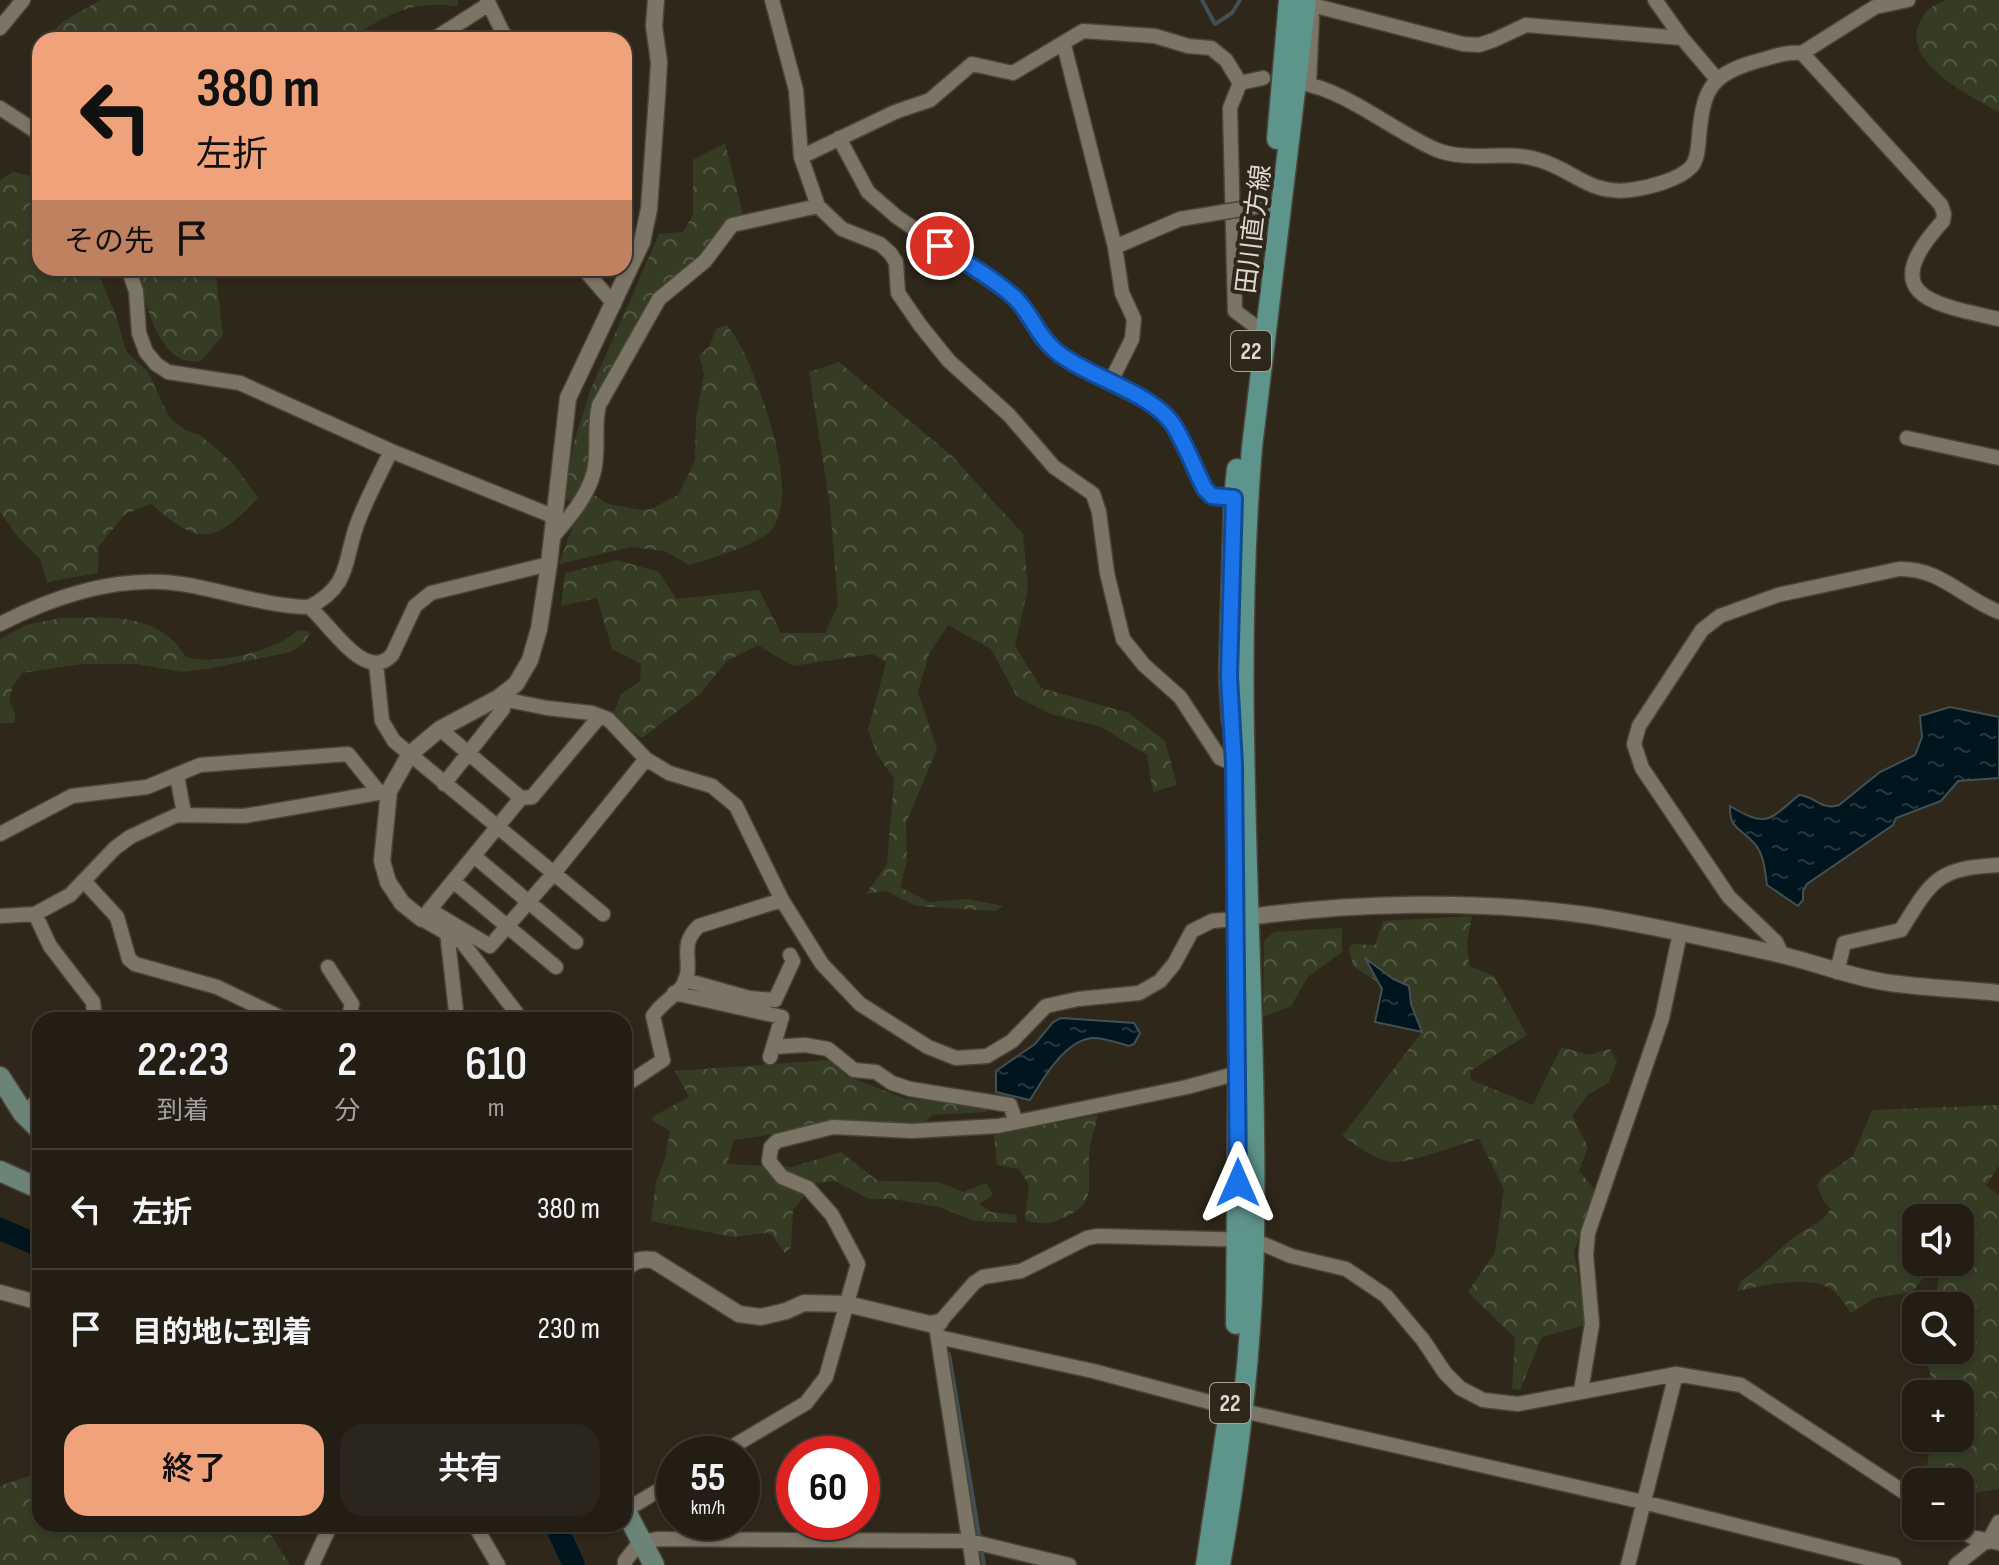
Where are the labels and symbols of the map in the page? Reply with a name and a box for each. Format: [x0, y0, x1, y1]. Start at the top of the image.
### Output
street label: 田川直方線 [1231, 163, 1278, 296]
pin [906, 212, 974, 280]
road number: 22 [1231, 331, 1271, 371]
position arrow [1196, 1141, 1280, 1225]
road number: 22 [1210, 1383, 1250, 1423]
speed limit sign: 60 [776, 1436, 880, 1540]

